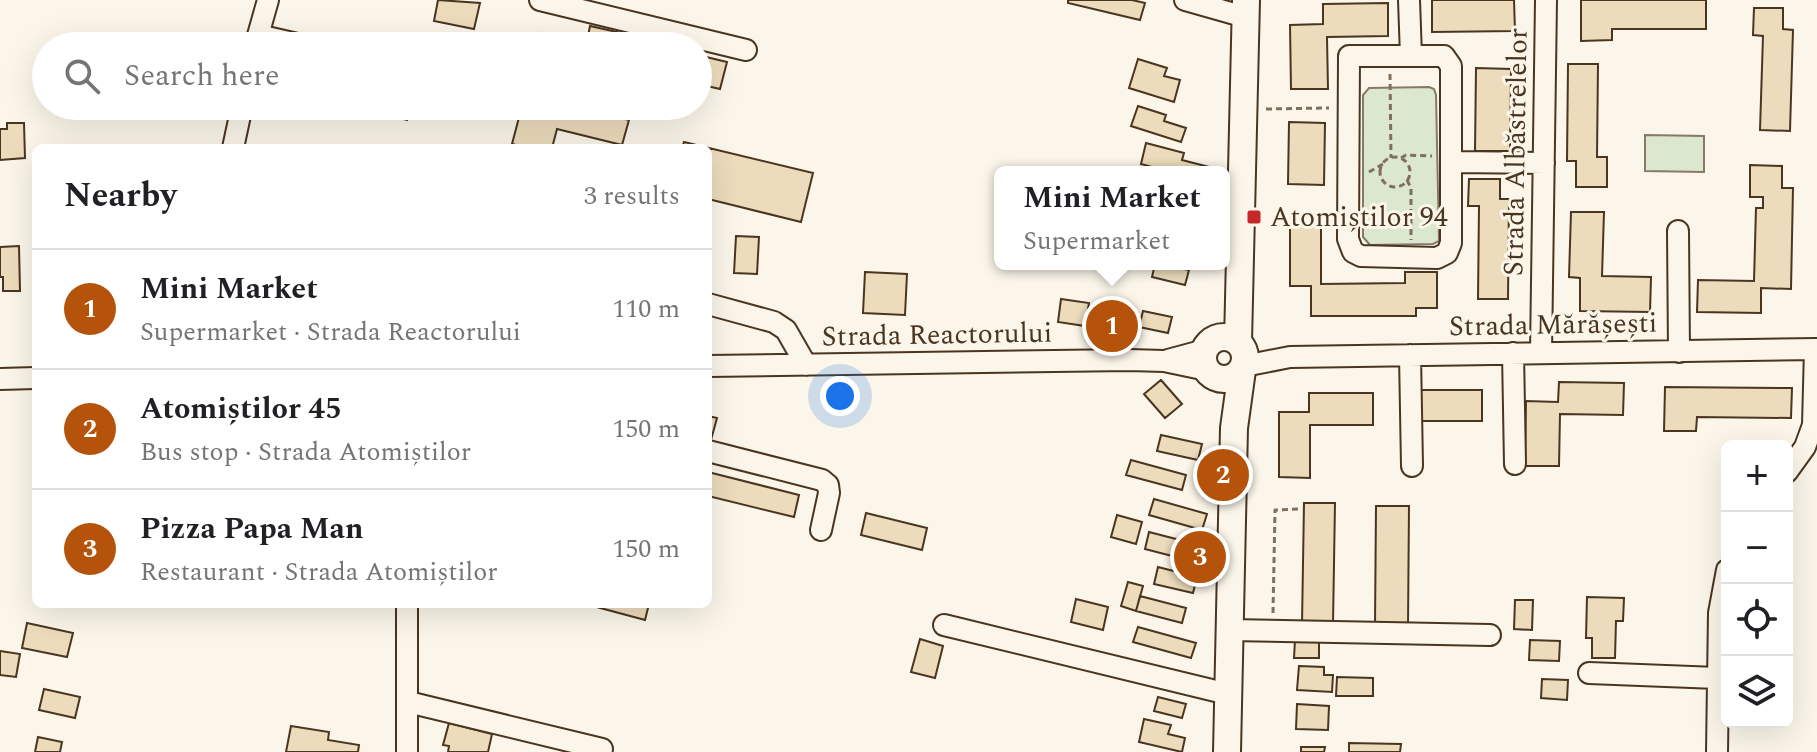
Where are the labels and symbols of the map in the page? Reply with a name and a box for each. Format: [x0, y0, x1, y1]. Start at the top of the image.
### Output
street label: Strada Albăstrelelor [1492, 28, 1540, 276]
place label: Atomiștilor 94 [1270, 196, 1448, 239]
marker: Atomiștilor 94 [1245, 208, 1263, 226]
pin: 1 [1086, 296, 1138, 356]
street label: Strada Mărășești [1448, 302, 1658, 348]
street label: Strada Reactorului [821, 311, 1053, 359]
your location [820, 376, 860, 416]
pin: 2 [1197, 445, 1249, 505]
pin: 3 [1174, 527, 1226, 587]

